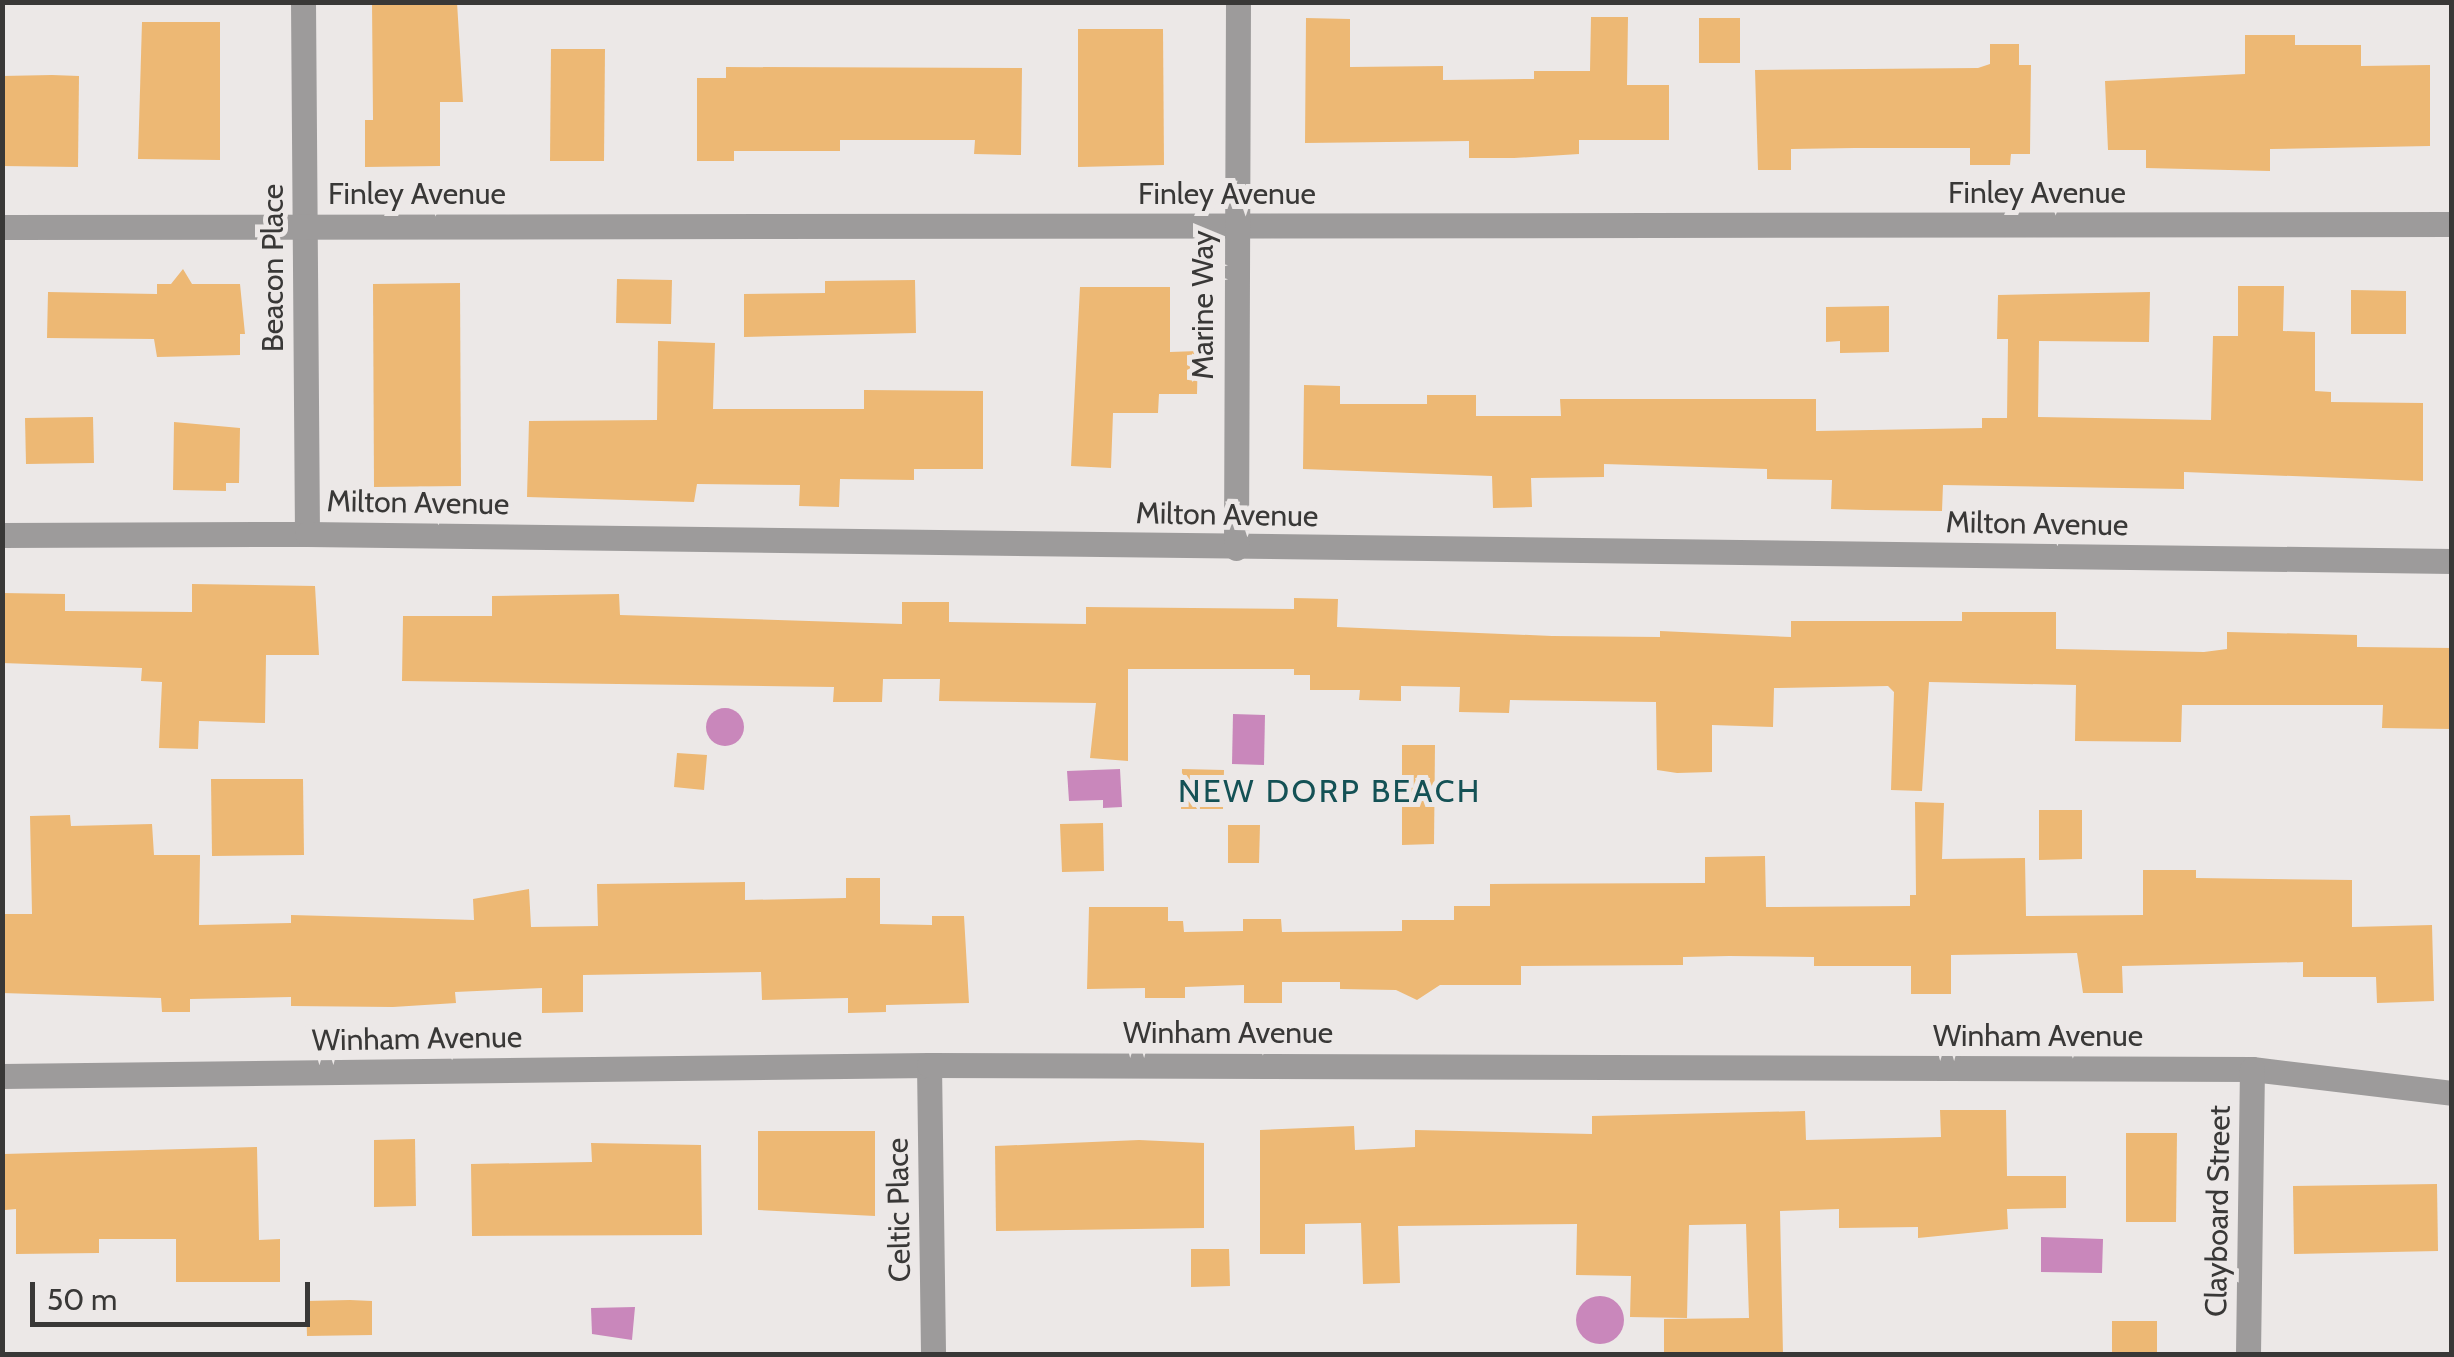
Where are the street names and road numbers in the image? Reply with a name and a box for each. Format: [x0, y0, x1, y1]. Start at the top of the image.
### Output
street label: Finley Avenue [1948, 175, 2126, 211]
street label: Finley Avenue [328, 176, 506, 212]
street label: Finley Avenue [1138, 176, 1316, 212]
street label: Beacon Place [255, 184, 291, 352]
street label: Marine Way [1185, 230, 1221, 380]
street label: Milton Avenue [326, 483, 510, 523]
street label: Milton Avenue [1135, 495, 1319, 535]
street label: Milton Avenue [1945, 504, 2129, 544]
street label: Winham Avenue [1123, 1015, 1333, 1051]
street label: Winham Avenue [1933, 1018, 2143, 1054]
street label: Winham Avenue [312, 1019, 522, 1059]
street label: Clayboard Street [2198, 1105, 2238, 1317]
street label: Celtic Place [880, 1137, 918, 1283]

